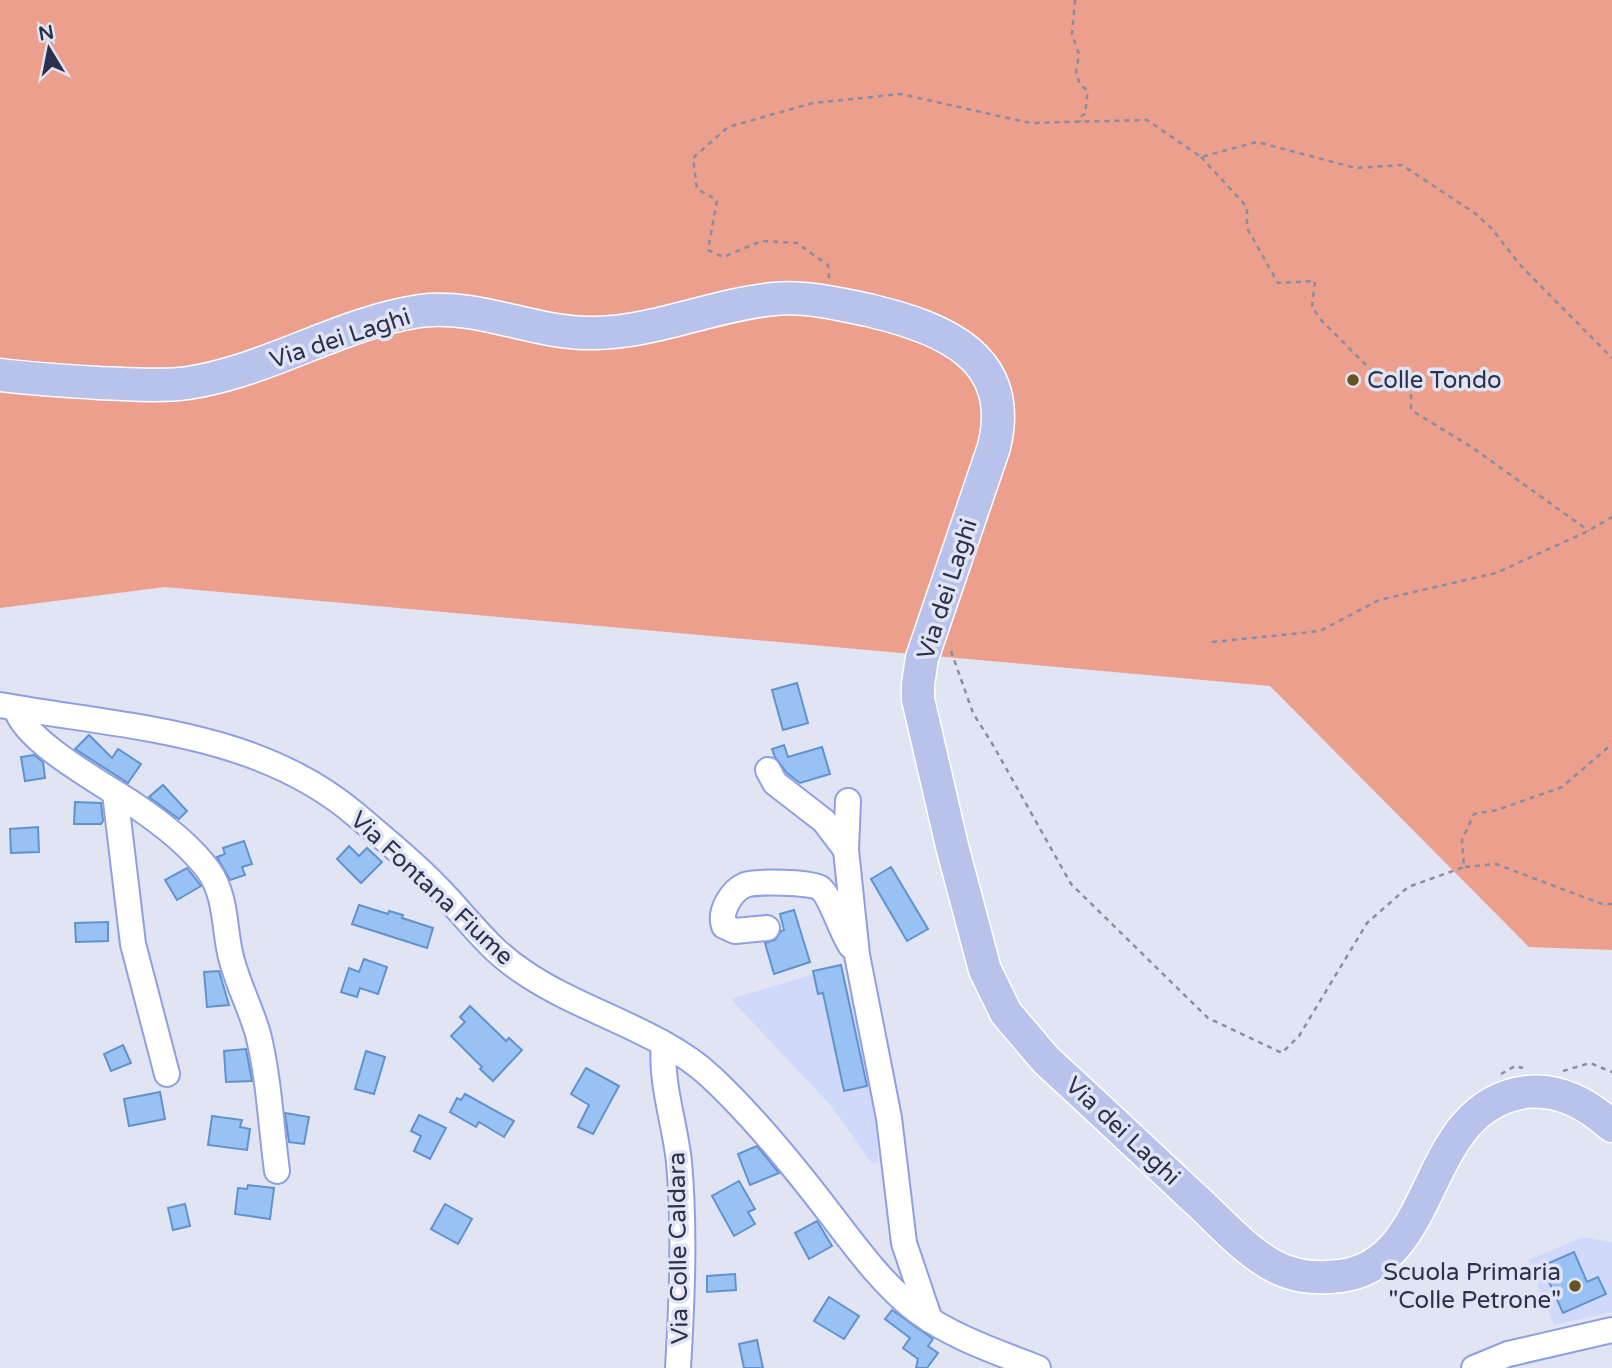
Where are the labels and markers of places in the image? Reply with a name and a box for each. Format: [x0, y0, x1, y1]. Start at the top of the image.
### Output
place label: Colle Tondo [1367, 366, 1502, 395]
marker: Colle Tondo [1345, 372, 1361, 388]
place label: Scuola Primaria "Colle Petrone" [1383, 1258, 1561, 1315]
marker: Scuola Primaria "Colle Petrone" [1567, 1278, 1583, 1294]

